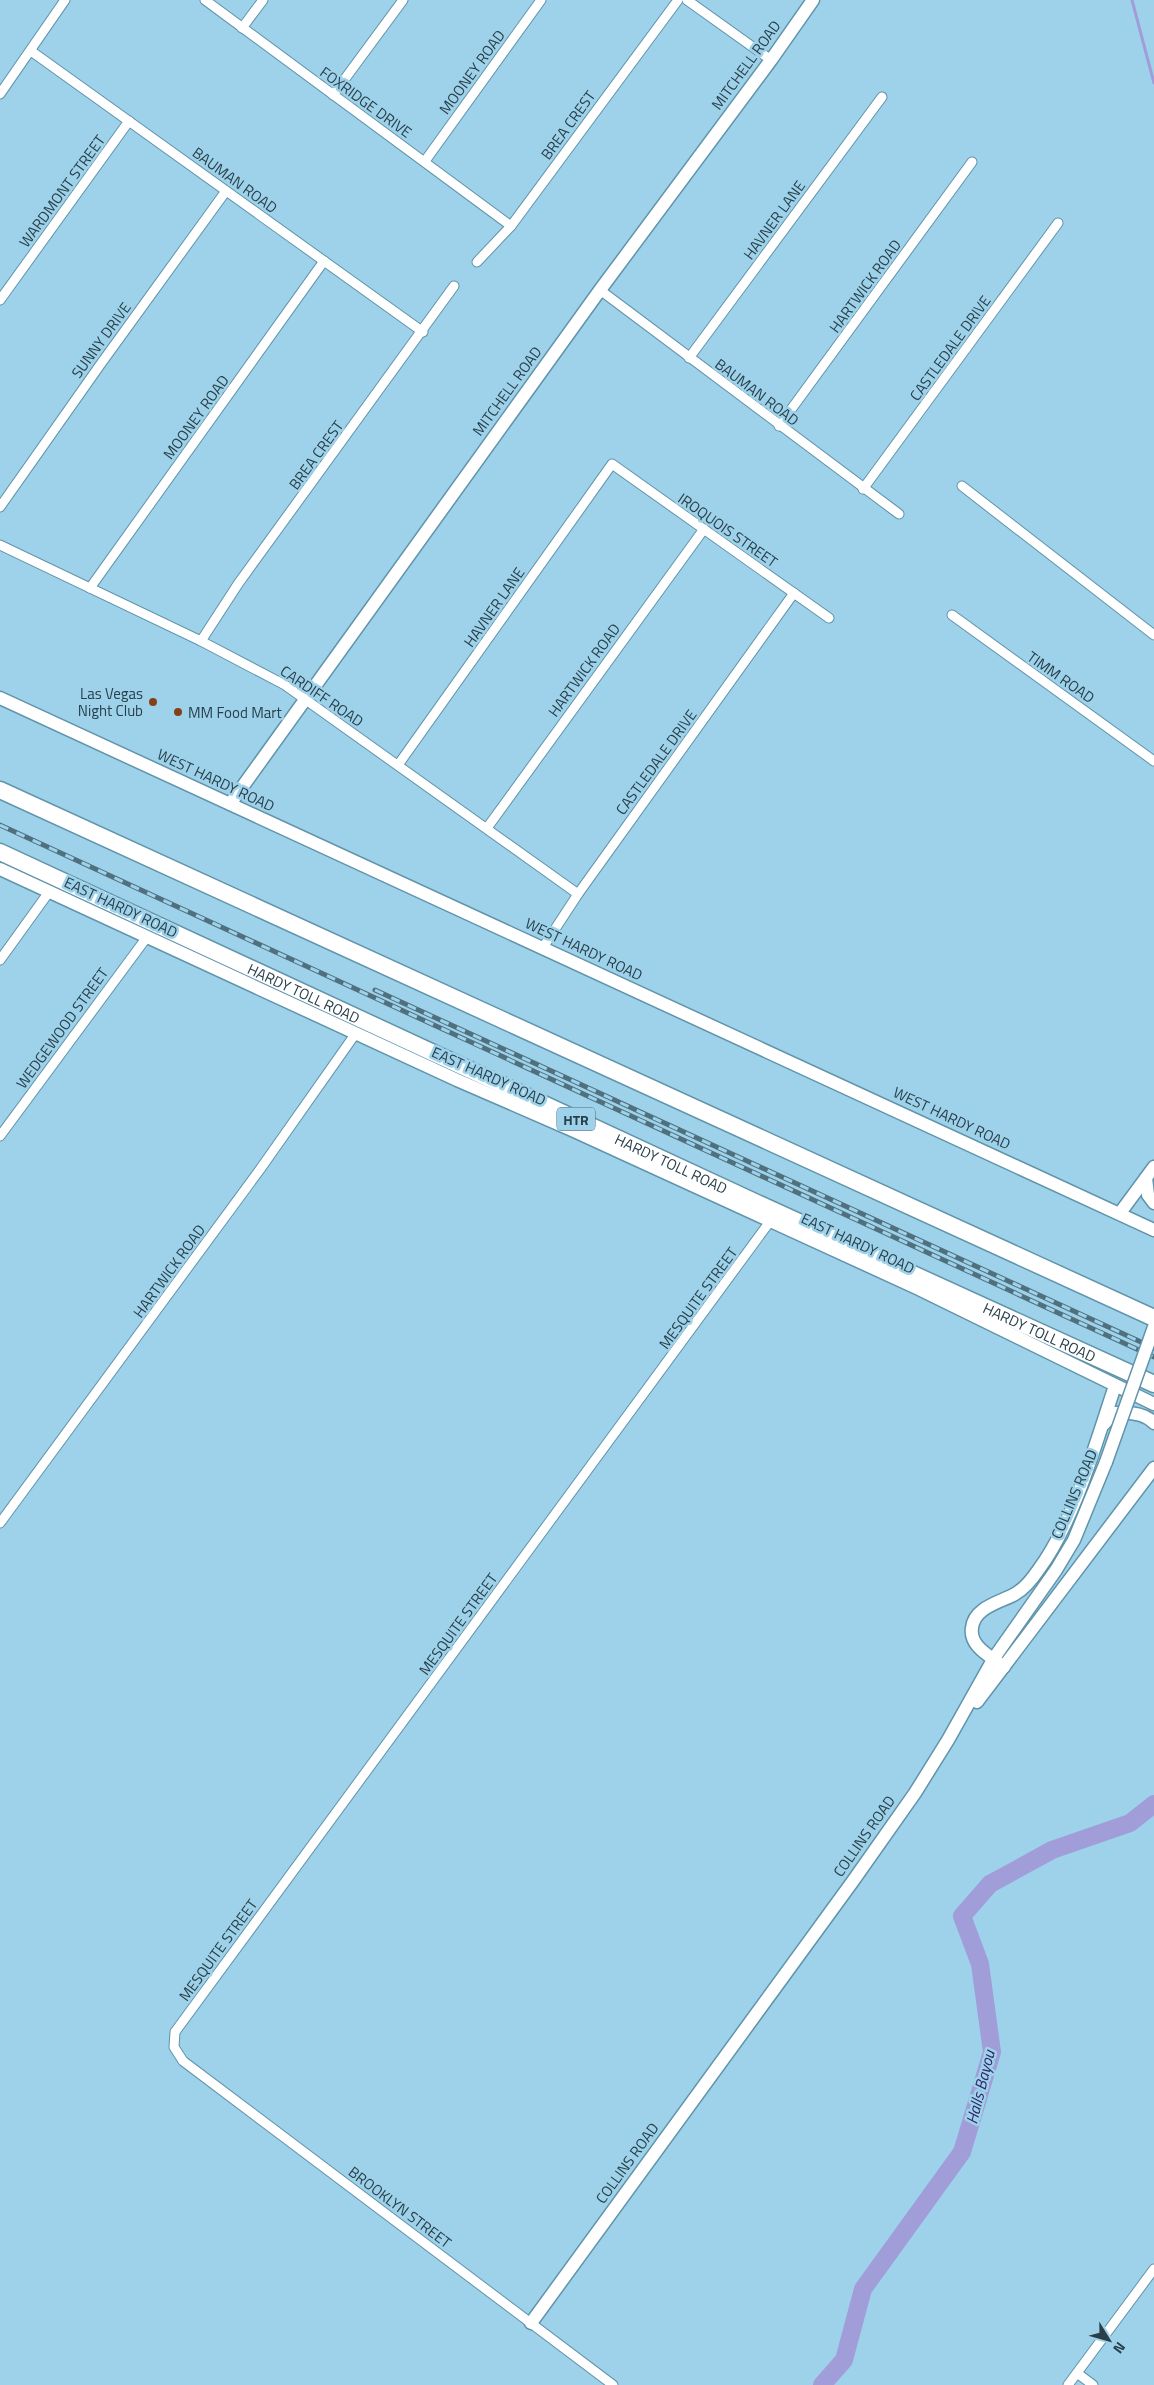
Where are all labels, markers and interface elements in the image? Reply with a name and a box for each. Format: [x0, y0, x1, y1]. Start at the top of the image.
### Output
street label: MITCHELL ROAD [706, 15, 786, 115]
street label: MOONEY ROAD [433, 25, 511, 119]
street label: FOXRIDGE DRIVE [315, 61, 417, 143]
street label: BREA CREST [535, 86, 601, 164]
street label: WARDMONT STREET [13, 130, 111, 252]
street label: BAUMAN ROAD [188, 141, 282, 219]
street label: HAVNER LANE [737, 176, 811, 264]
street label: HARTWICK ROAD [823, 234, 907, 338]
street label: CASTLEDALE DRIVE [904, 291, 996, 405]
street label: SUNNY DRIVE [66, 297, 136, 383]
street label: MITCHELL ROAD [467, 341, 547, 441]
street label: BAUMAN ROAD [710, 353, 804, 431]
street label: MOONEY ROAD [157, 370, 235, 464]
street label: BREA CREST [283, 416, 349, 494]
street label: IROQUOIS STREET [673, 487, 783, 573]
street label: HAVNER LANE [458, 562, 530, 652]
street label: HARTWICK ROAD [542, 618, 626, 722]
street label: TIMM ROAD [1023, 645, 1099, 709]
street label: CARDIFF ROAD [276, 660, 368, 732]
place label: Las Vegas Night Club [78, 682, 143, 722]
marker: Las Vegas Night Club [147, 696, 159, 708]
place label: MM Food Mart [188, 701, 283, 724]
street label: CASTLEDALE DRIVE [610, 705, 702, 819]
marker: MM Food Mart [172, 706, 184, 718]
street label: WEST HARDY ROAD [153, 743, 279, 817]
street label: EAST HARDY ROAD [60, 871, 182, 943]
street label: WEST HARDY ROAD [521, 912, 647, 986]
street label: HARDY TOLL ROAD [244, 957, 364, 1029]
street label: WEDGEWOOD STREET [10, 963, 114, 1093]
street label: EAST HARDY ROAD [428, 1040, 550, 1112]
street label: WEST HARDY ROAD [889, 1081, 1015, 1155]
road number: HTR [557, 1108, 595, 1130]
street label: HARDY TOLL ROAD [611, 1127, 731, 1199]
street label: EAST HARDY ROAD [797, 1207, 919, 1279]
street label: HARTWICK ROAD [127, 1219, 211, 1323]
street label: MESQUITE STREET [653, 1242, 743, 1354]
street label: HARDY TOLL ROAD [979, 1296, 1100, 1368]
street label: COLLINS ROAD [1045, 1446, 1103, 1542]
street label: MESQUITE STREET [413, 1568, 503, 1680]
street label: COLLINS ROAD [827, 1790, 901, 1882]
street label: MESQUITE STREET [173, 1894, 263, 2006]
water label: Halls Bayou [959, 2047, 1001, 2126]
street label: COLLINS ROAD [590, 2118, 664, 2208]
street label: BROOKLYN STREET [344, 2161, 456, 2254]
north arrow [1084, 2315, 1134, 2365]
text: N [1108, 2338, 1131, 2358]

